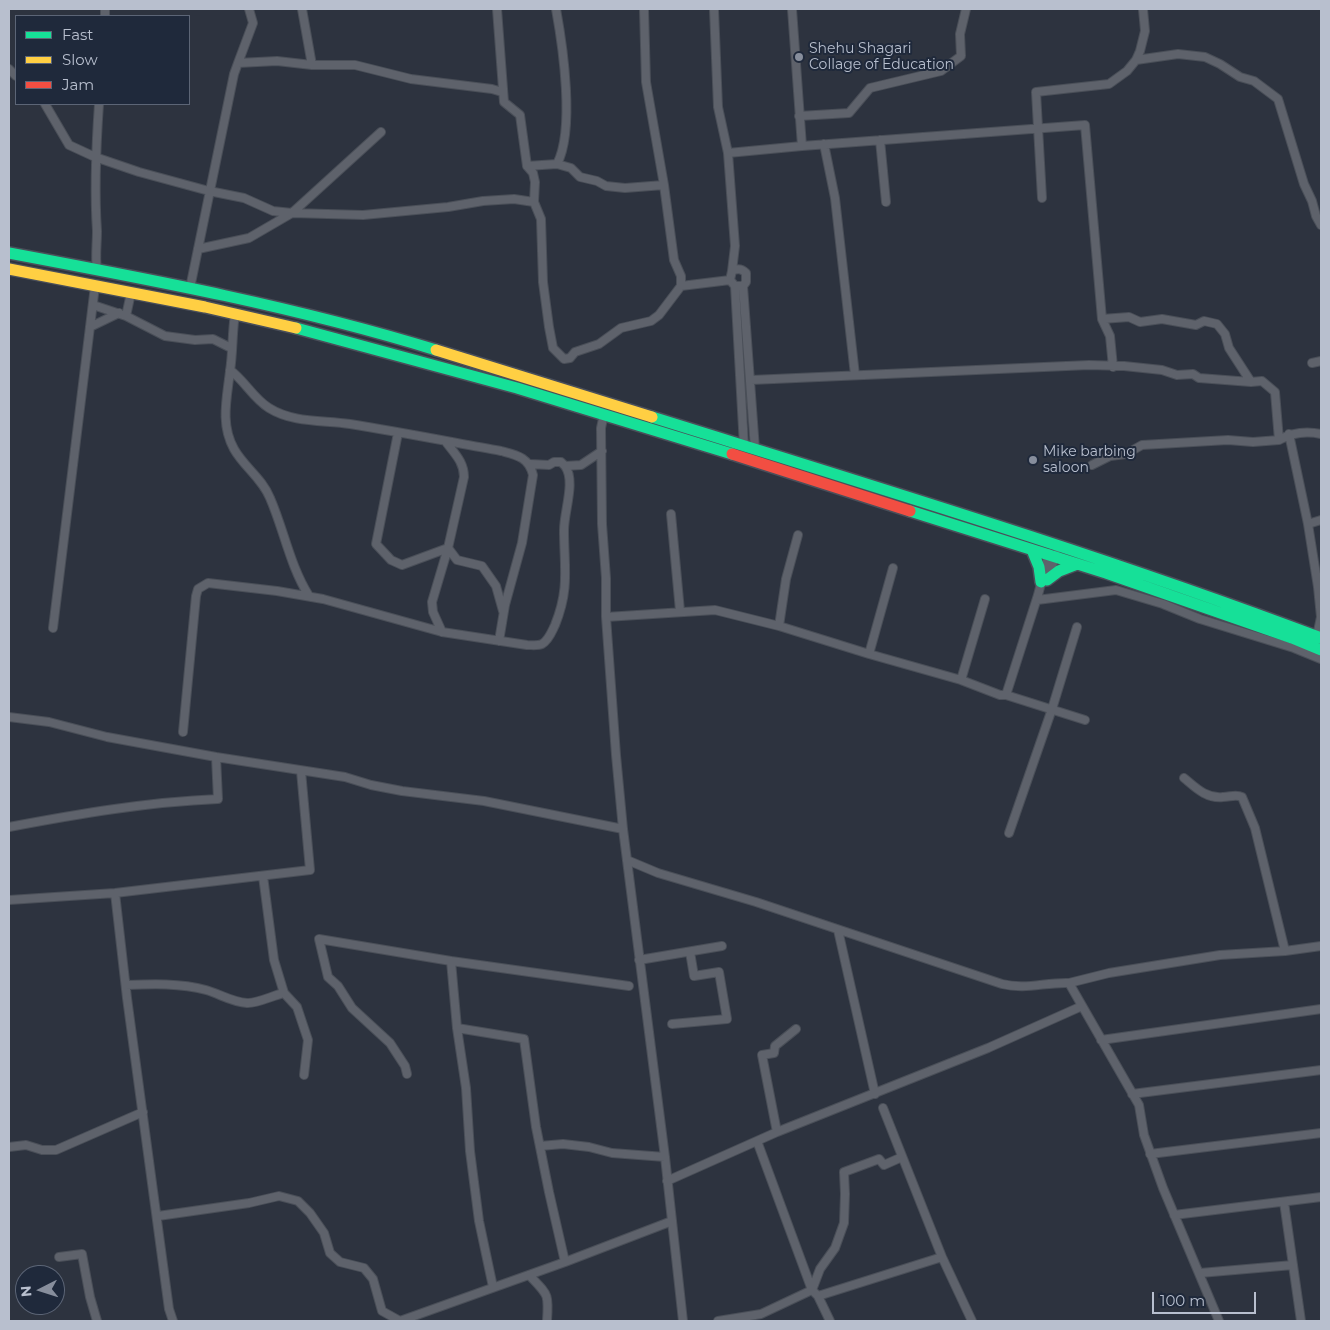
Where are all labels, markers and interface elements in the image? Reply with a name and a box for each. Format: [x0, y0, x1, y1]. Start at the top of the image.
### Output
legend [15, 15, 190, 105]
text: Fast [62, 25, 93, 44]
place label: Shehu Shagari Collage of Education [809, 41, 954, 74]
text: Slow [62, 50, 98, 69]
marker: Shehu Shagari Collage of Education [793, 51, 805, 63]
text: Jam [62, 75, 94, 94]
place label: Mike barbing saloon [1043, 444, 1136, 477]
marker: Mike barbing saloon [1027, 454, 1039, 466]
north arrow [15, 1265, 65, 1315]
scale bar [1155, 1282, 1259, 1314]
text: N [17, 1285, 36, 1298]
text: 100 m [1160, 1291, 1205, 1310]

